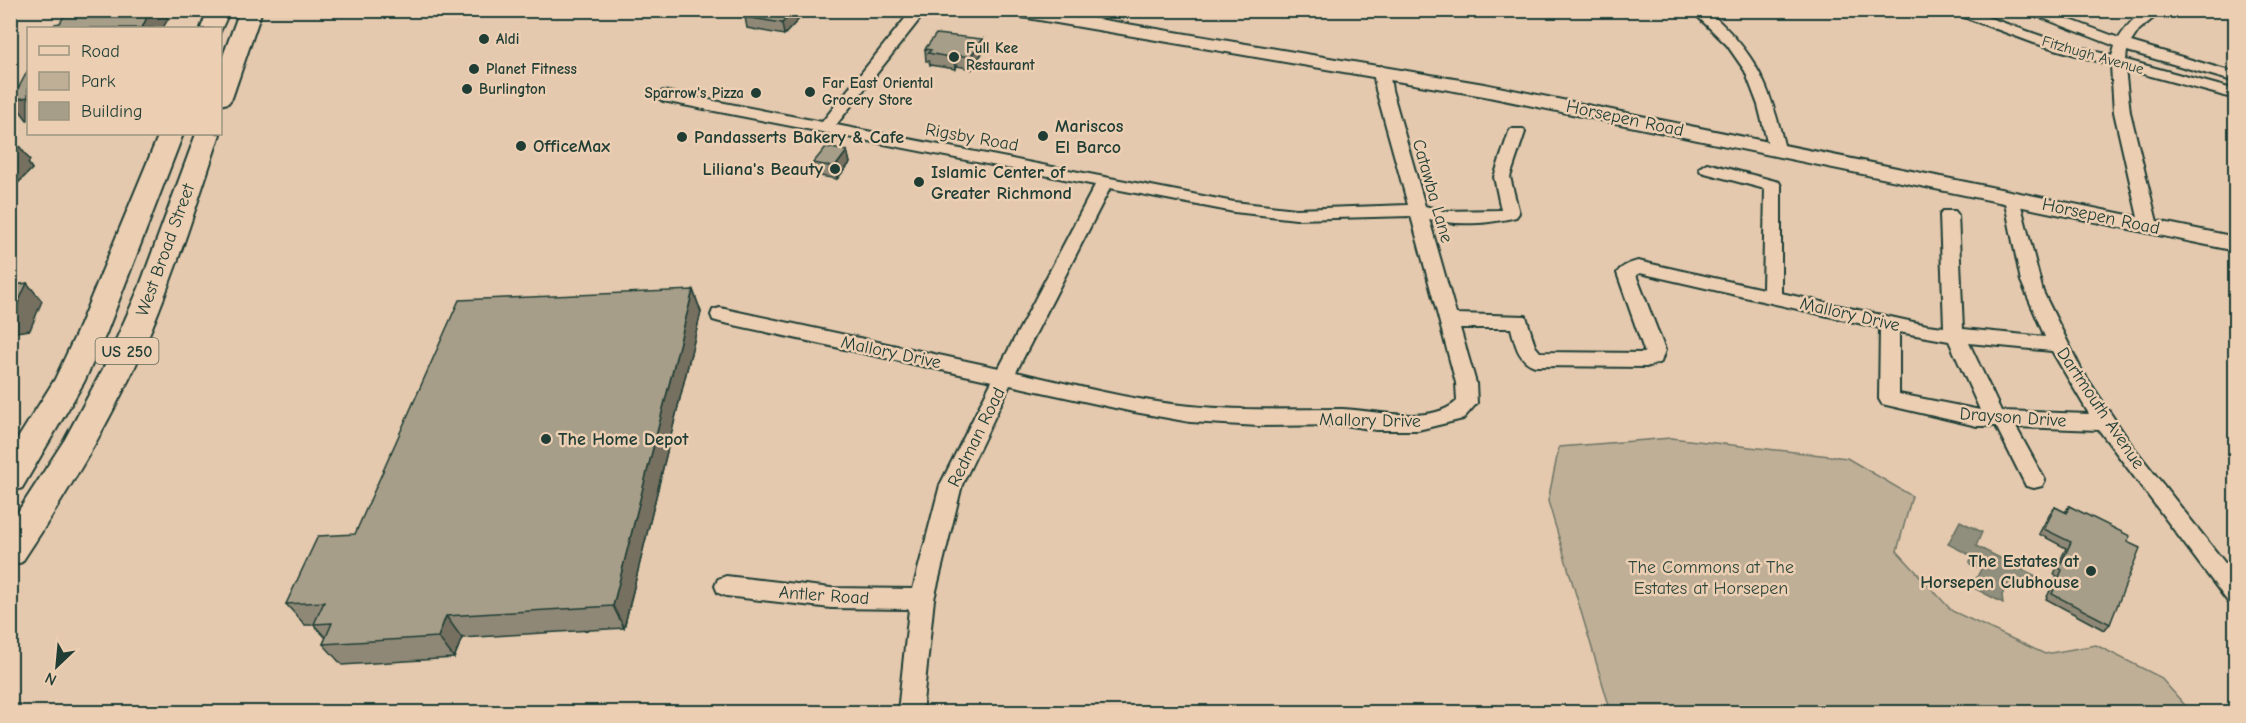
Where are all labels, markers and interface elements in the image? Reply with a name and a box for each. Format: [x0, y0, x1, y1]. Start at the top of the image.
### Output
legend [27, 27, 222, 135]
place label: Aldi [496, 30, 519, 48]
marker: Aldi [477, 32, 491, 46]
street label: Fitzhugh Avenue [2040, 32, 2147, 78]
place label: Full Kee Restaurant [966, 39, 1036, 74]
text: Road [81, 41, 120, 62]
marker: Full Kee Restaurant [947, 50, 961, 64]
place label: Planet Fitness [486, 60, 577, 78]
marker: Planet Fitness [467, 62, 481, 76]
text: Park [81, 71, 116, 92]
place label: Far East Oriental Grocery Store [822, 74, 933, 109]
place label: Burlington [479, 80, 546, 98]
marker: Burlington [460, 82, 474, 96]
place label: Sparrow's Pizza [644, 84, 744, 102]
marker: Far East Oriental Grocery Store [803, 85, 817, 99]
marker: Sparrow's Pizza [749, 86, 763, 100]
street label: Horsepen Road [1564, 96, 1686, 141]
text: Building [81, 101, 143, 122]
place label: Mariscos El Barco [1055, 116, 1124, 158]
street label: Rigsby Road [924, 119, 1020, 156]
place label: Pandasserts Bakery & Cafe [694, 127, 904, 148]
marker: Mariscos El Barco [1036, 129, 1050, 143]
marker: Pandasserts Bakery & Cafe [675, 130, 689, 144]
place label: OfficeMax [533, 136, 610, 157]
street label: Catawba Lane [1408, 137, 1457, 245]
marker: OfficeMax [514, 139, 528, 153]
place label: Liliana's Beauty [702, 159, 824, 180]
marker: Liliana's Beauty [828, 162, 842, 176]
place label: Islamic Center of Greater Richmond [931, 162, 1072, 204]
marker: Islamic Center of Greater Richmond [912, 175, 926, 189]
street label: West Broad Street [132, 180, 199, 319]
street label: Horsepen Road [2040, 194, 2162, 239]
street label: Mallory Drive [1798, 293, 1902, 336]
street label: Mallory Drive [839, 332, 943, 373]
road number: US 250 [96, 338, 158, 364]
street label: Dartmouth Avenue [2052, 343, 2149, 473]
street label: Redman Road [943, 384, 1010, 490]
street label: Drayson Drive [1959, 403, 2067, 432]
street label: Mallory Drive [1319, 409, 1421, 432]
place label: The Home Depot [558, 429, 690, 450]
marker: The Home Depot [539, 432, 553, 446]
place label: The Estates at Horsepen Clubhouse [1920, 551, 2080, 593]
park label: The Commons at The Estates at Horsepen [1628, 557, 1794, 599]
marker: The Estates at Horsepen Clubhouse [2084, 564, 2098, 578]
street label: Antler Road [778, 582, 870, 609]
north arrow [27, 636, 87, 696]
text: N [42, 668, 59, 689]

